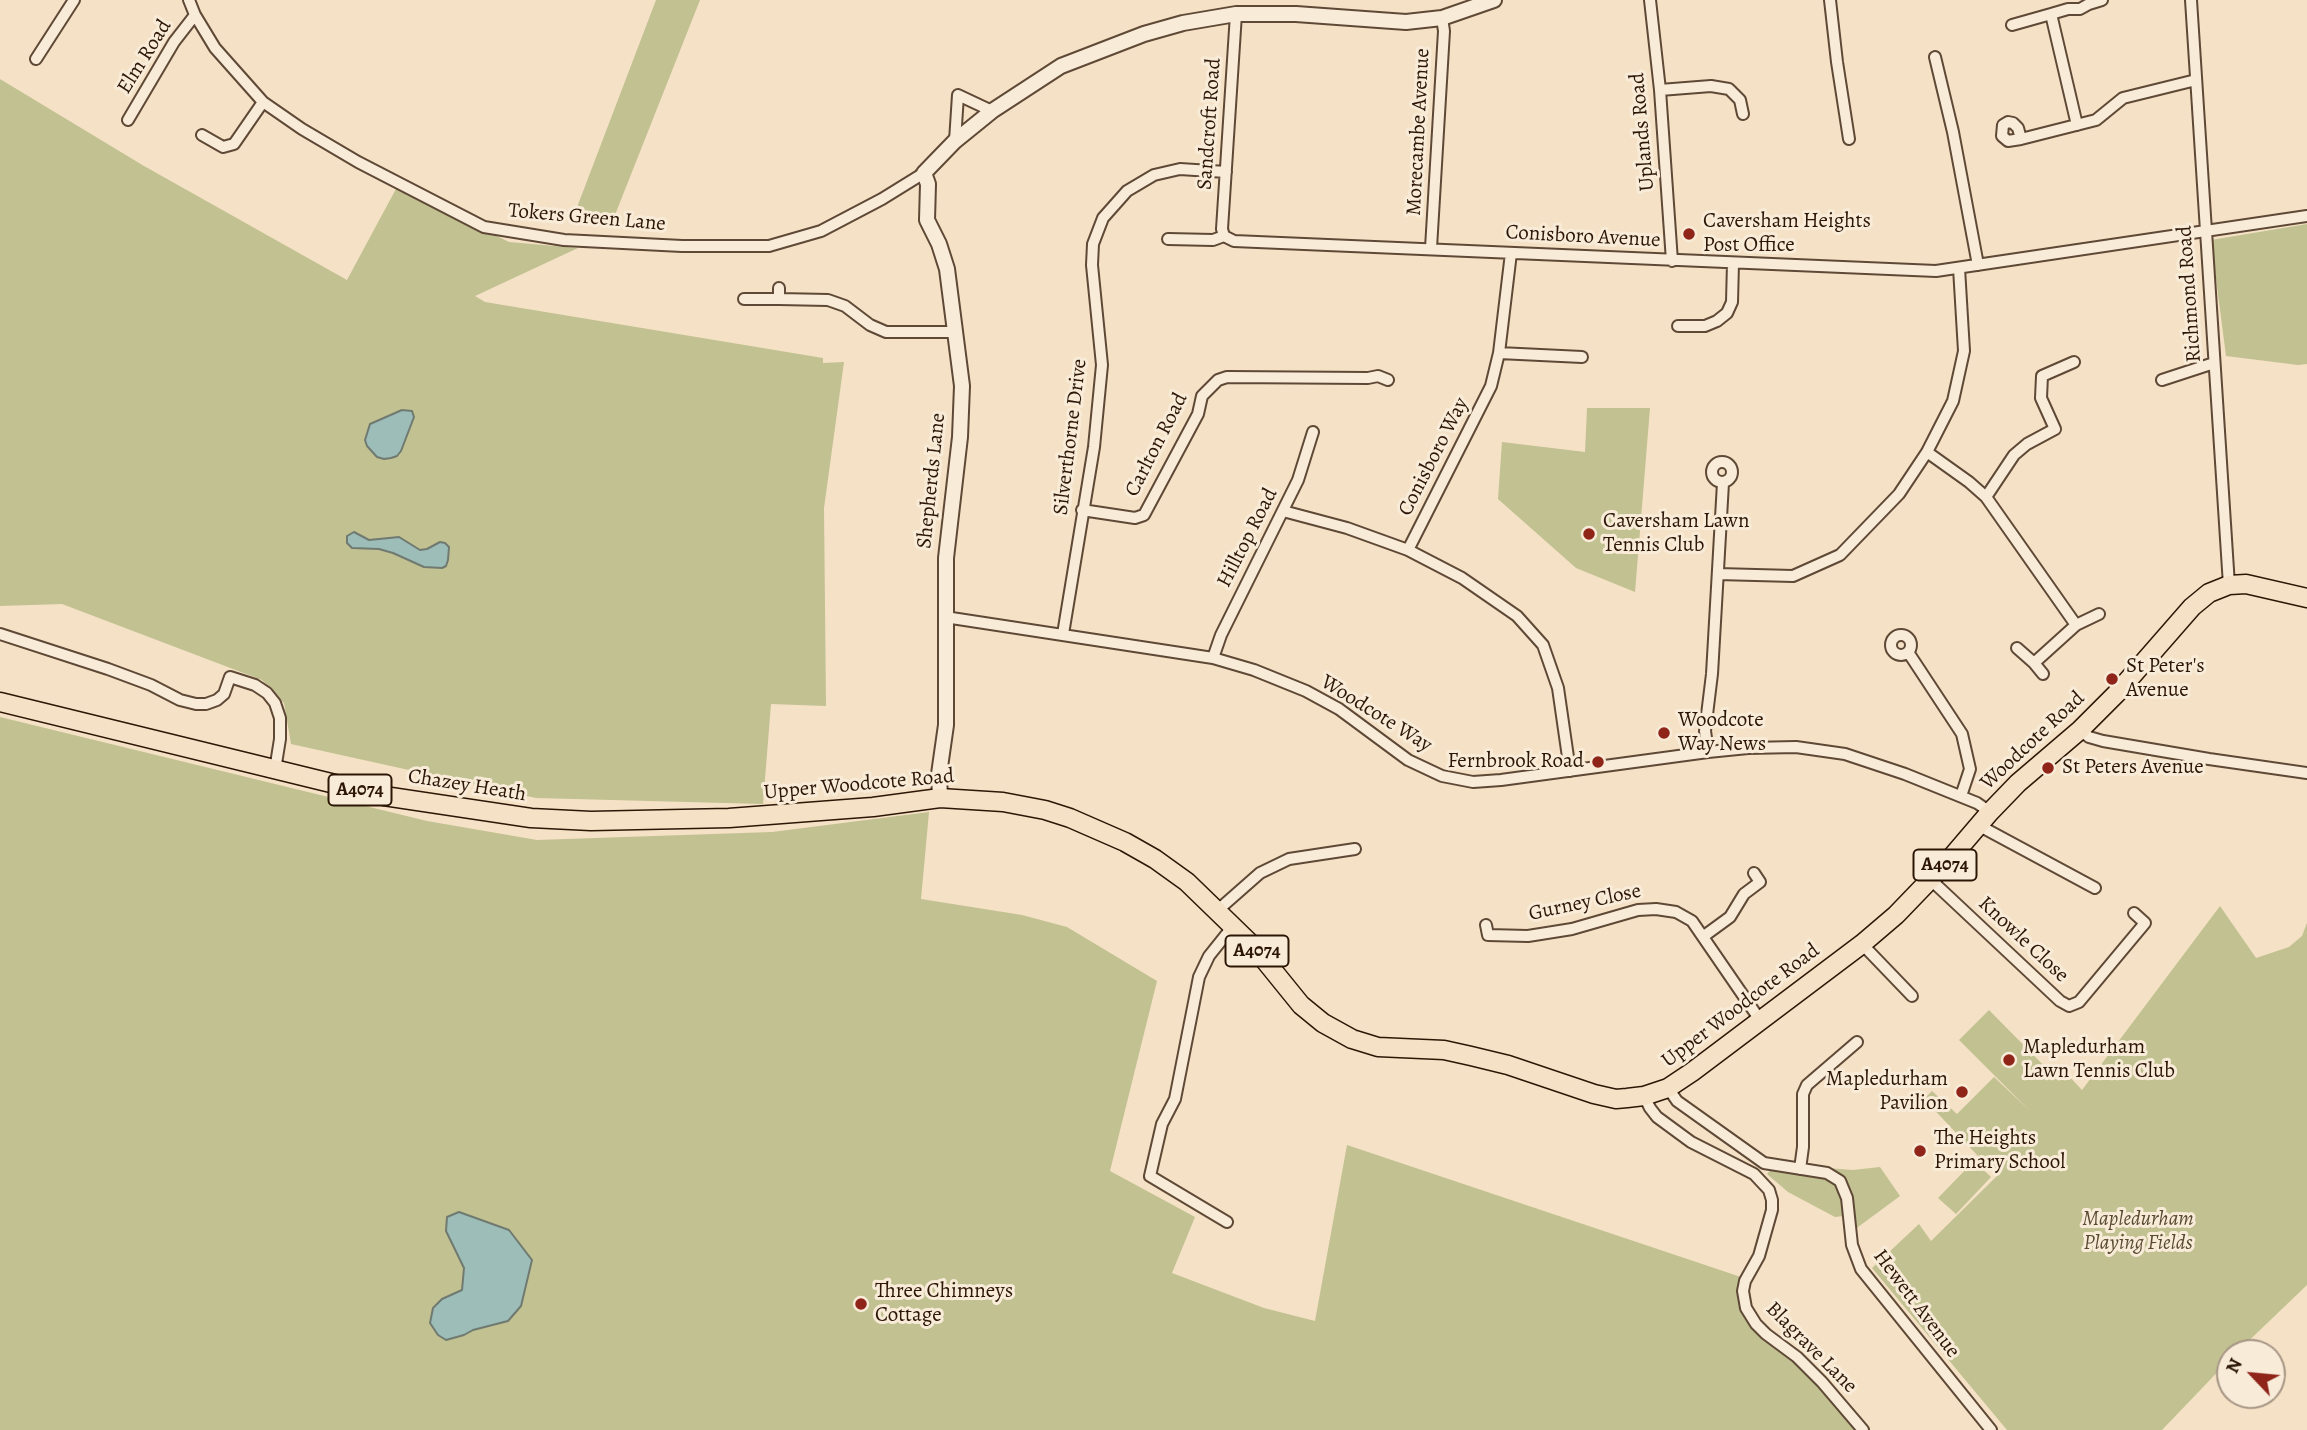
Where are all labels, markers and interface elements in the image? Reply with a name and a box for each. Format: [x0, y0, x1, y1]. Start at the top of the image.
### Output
street label: Elm Road [112, 15, 178, 99]
street label: Morecambe Avenue [1402, 48, 1436, 216]
street label: Sandcroft Road [1193, 57, 1227, 191]
street label: Uplands Road [1625, 72, 1661, 192]
street label: Tokers Green Lane [507, 199, 667, 237]
place label: Caversham Heights Post Office [1703, 209, 1871, 259]
street label: Conisboro Avenue [1505, 220, 1661, 254]
street label: Richmond Road [2173, 225, 2207, 363]
marker: Caversham Heights Post Office [1681, 226, 1697, 242]
street label: Silverthorne Drive [1049, 357, 1093, 517]
street label: Carlton Road [1120, 389, 1194, 501]
street label: Conisboro Way [1393, 394, 1475, 520]
street label: Shepherds Lane [912, 412, 952, 550]
street label: Hilltop Road [1212, 484, 1284, 592]
place label: Caversham Lawn Tennis Club [1603, 509, 1749, 559]
marker: Caversham Lawn Tennis Club [1581, 526, 1597, 542]
place label: St Peter's Avenue [2126, 654, 2205, 704]
street label: Woodcote Way [1316, 670, 1436, 758]
marker: St Peter's Avenue [2104, 671, 2120, 687]
street label: Woodcote Road [1976, 686, 2090, 796]
place label: Woodcote Way News [1678, 708, 1766, 758]
marker: Woodcote Way News [1656, 725, 1672, 741]
place label: Fernbrook Road [1448, 749, 1584, 775]
marker: Fernbrook Road [1590, 754, 1606, 770]
place label: St Peters Avenue [2062, 755, 2204, 781]
marker: St Peters Avenue [2040, 760, 2056, 776]
street label: Chazey Heath [406, 764, 528, 808]
street label: Upper Woodcote Road [763, 764, 955, 806]
road number: A4074 [328, 775, 392, 806]
road number: A4074 [1913, 850, 1976, 880]
street label: Gurney Close [1527, 879, 1643, 927]
street label: Knowle Close [1972, 892, 2074, 988]
road number: A4074 [1226, 936, 1288, 967]
street label: Upper Woodcote Road [1657, 938, 1825, 1074]
place label: Mapledurham Lawn Tennis Club [2023, 1035, 2175, 1085]
marker: Mapledurham Lawn Tennis Club [2001, 1052, 2017, 1068]
place label: Mapledurham Pavilion [1826, 1067, 1948, 1117]
marker: Mapledurham Pavilion [1954, 1084, 1970, 1100]
place label: The Heights Primary School [1934, 1126, 2065, 1176]
marker: The Heights Primary School [1912, 1143, 1928, 1159]
park label: Mapledurham Playing Fields [2082, 1207, 2194, 1257]
street label: Hewett Avenue [1867, 1245, 1965, 1363]
place label: Three Chimneys Cottage [875, 1279, 1013, 1329]
marker: Three Chimneys Cottage [853, 1296, 869, 1312]
street label: Blagrave Lane [1760, 1297, 1862, 1399]
north arrow [2216, 1339, 2286, 1409]
text: N [2219, 1354, 2249, 1378]

